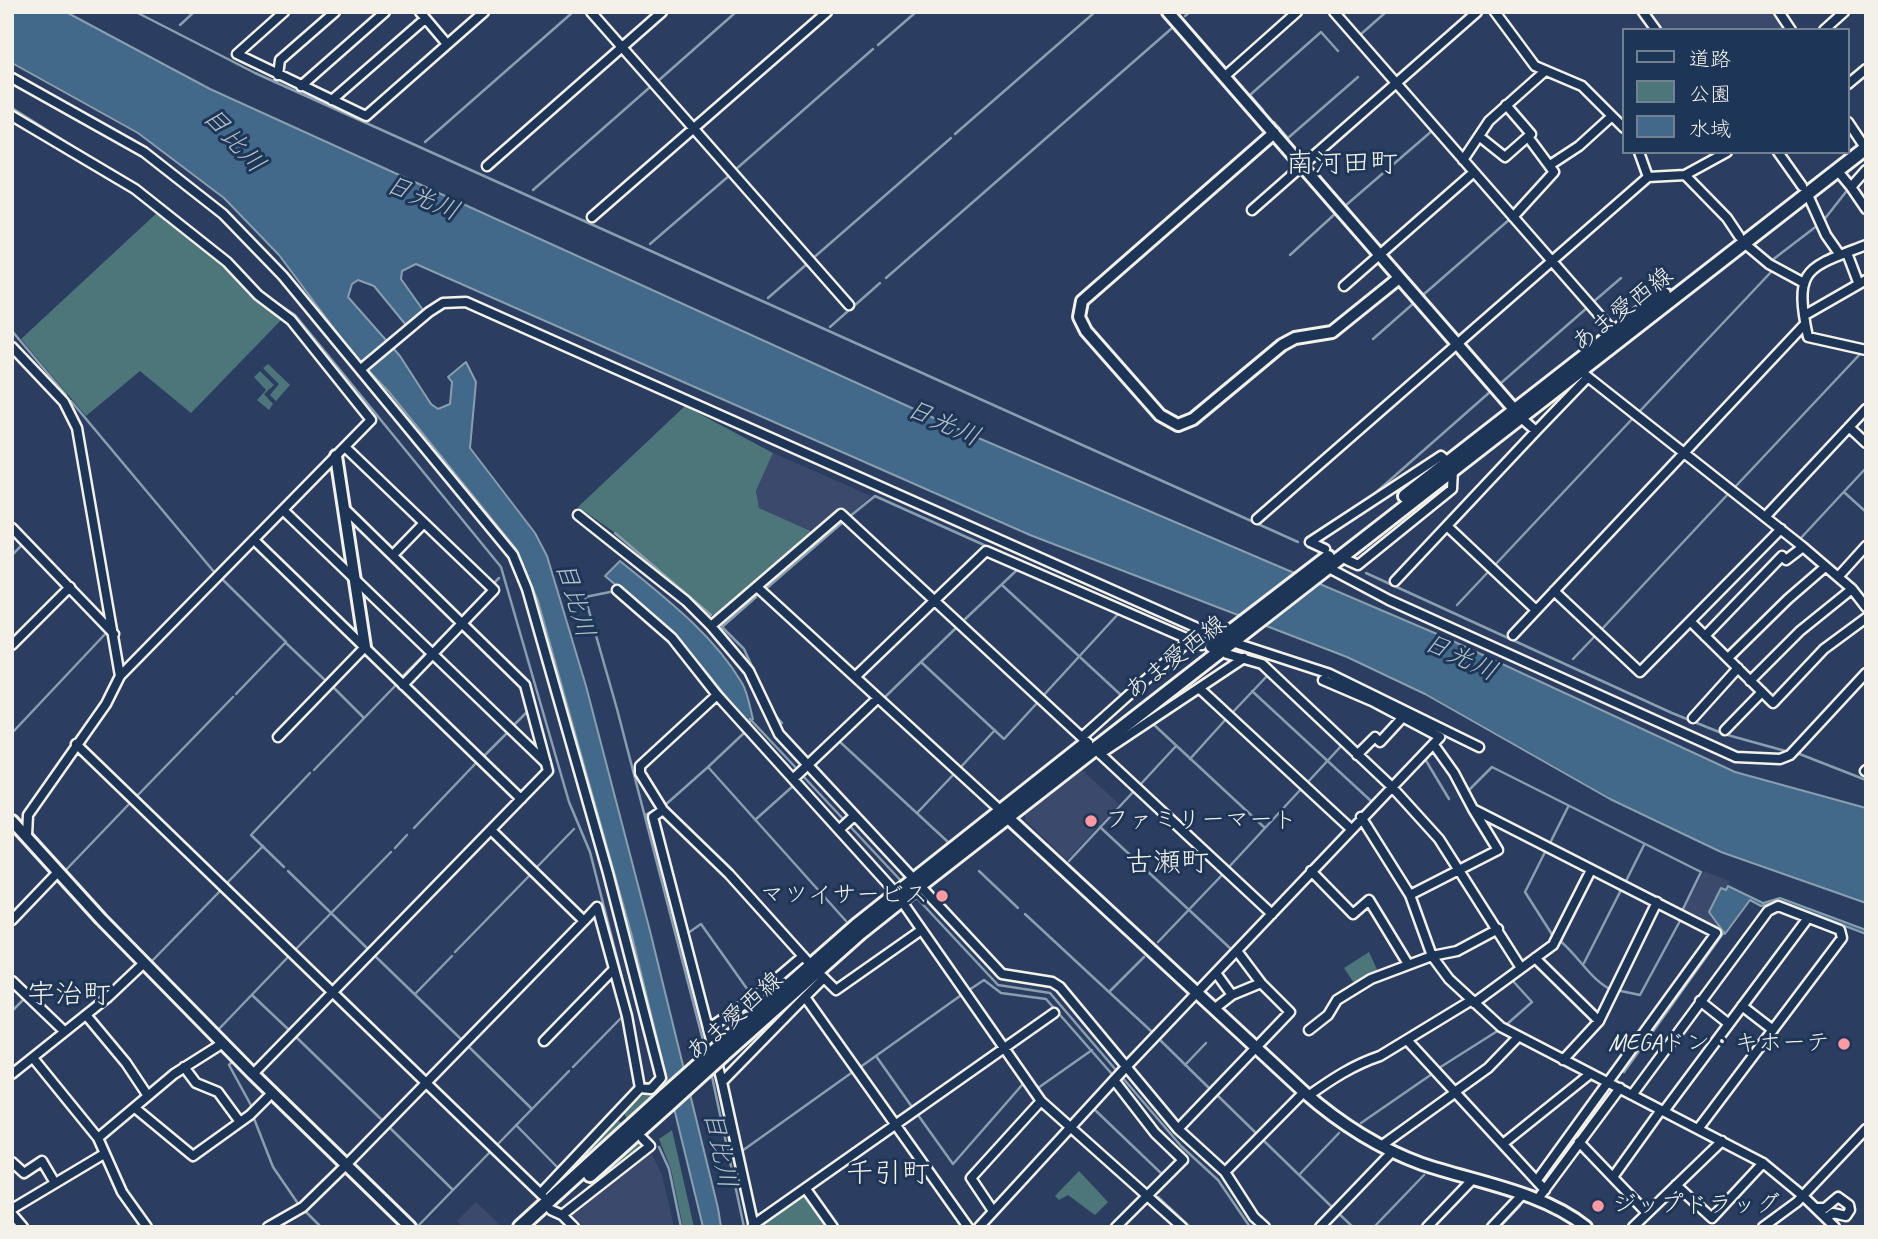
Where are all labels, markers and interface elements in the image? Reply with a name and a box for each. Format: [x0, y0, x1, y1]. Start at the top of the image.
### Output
legend [1622, 28, 1850, 154]
text: 道路 [1689, 46, 1731, 72]
text: 公園 [1689, 81, 1731, 107]
water label: 目比川 [195, 102, 271, 180]
text: 水域 [1689, 116, 1731, 142]
district label: 南河田町 [1286, 148, 1398, 182]
water label: 日光川 [380, 169, 464, 229]
street label: あま愛西線 [1567, 262, 1679, 358]
water label: 日光川 [901, 394, 985, 454]
water label: 目比川 [548, 558, 600, 642]
street label: あま愛西線 [1120, 610, 1232, 706]
water label: 日光川 [1418, 627, 1502, 689]
place label: ファミリーマート [1105, 807, 1297, 835]
marker: ファミリーマート [1083, 813, 1099, 829]
district label: 古瀬町 [1125, 847, 1209, 881]
place label: マツイサービス [760, 882, 928, 910]
marker: マツイサービス [934, 888, 950, 904]
street label: あま愛西線 [681, 966, 789, 1068]
district label: 宇治町 [27, 979, 111, 1013]
place label: MEGAドン・キホーテ [1608, 1030, 1830, 1058]
marker: MEGAドン・キホーテ [1836, 1036, 1852, 1052]
water label: 目比川 [696, 1109, 742, 1191]
district label: 千引町 [846, 1158, 930, 1192]
place label: ジップドラッグ [1612, 1192, 1780, 1220]
marker: ジップドラッグ [1590, 1198, 1606, 1214]

